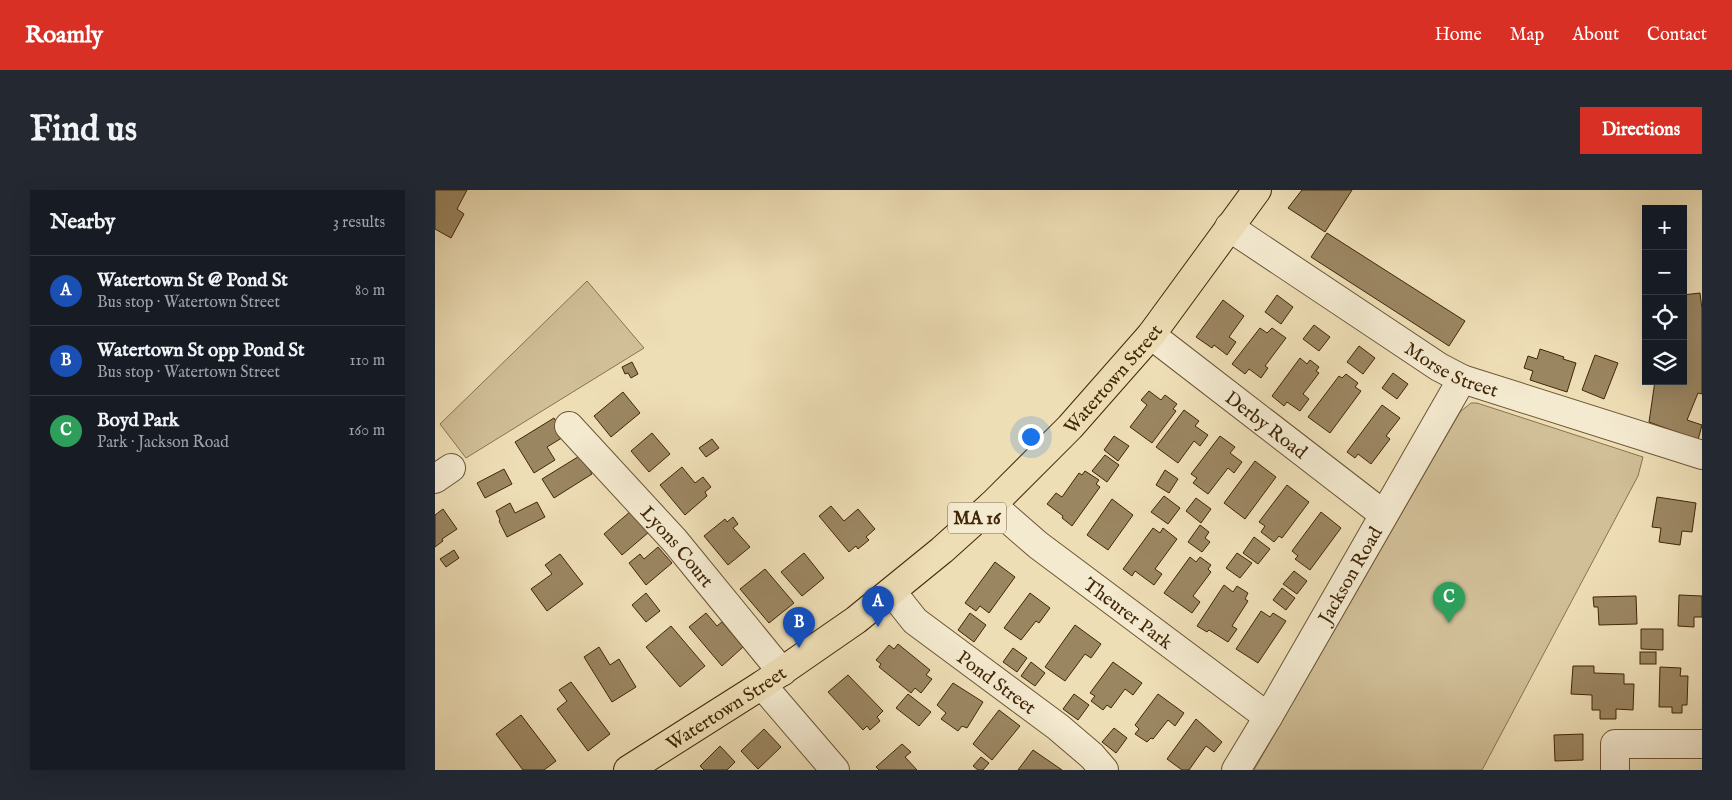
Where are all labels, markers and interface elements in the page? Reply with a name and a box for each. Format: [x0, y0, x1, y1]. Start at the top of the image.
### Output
text: Roamly [25, 20, 103, 51]
text: Home [1435, 24, 1482, 47]
text: Map [1510, 24, 1544, 47]
text: About [1572, 24, 1619, 47]
text: Contact [1647, 24, 1707, 47]
button: Directions [1580, 107, 1702, 154]
text: Find us [30, 108, 137, 153]
map controls [1642, 205, 1687, 385]
button: + [1642, 205, 1687, 250]
text: Nearby [50, 209, 115, 236]
text: 3 results [333, 213, 385, 233]
button: − [1642, 250, 1687, 295]
text: Watertown St @ Pond St [97, 269, 288, 293]
text: A [61, 281, 71, 301]
text: 80 m [355, 281, 385, 301]
text: Bus stop · Watertown Street [97, 293, 280, 313]
button: locate [1642, 295, 1687, 340]
street label: Watertown Street [1060, 320, 1169, 440]
street label: Morse Street [1399, 337, 1501, 404]
text: Watertown St opp Pond St [97, 339, 304, 363]
button: layers [1642, 340, 1687, 385]
text: B [61, 351, 71, 371]
text: 110 m [349, 351, 385, 371]
text: Bus stop · Watertown Street [97, 363, 280, 383]
street label: Derby Road [1219, 386, 1312, 466]
text: Boyd Park [97, 409, 179, 433]
text: C [60, 421, 72, 441]
text: 160 m [349, 421, 385, 441]
your location [1018, 424, 1044, 450]
text: Park · Jackson Road [97, 433, 229, 453]
street label: Lyons Court [634, 501, 718, 593]
road number: MA 16 [948, 502, 1006, 533]
street label: Jackson Road [1313, 522, 1389, 630]
street label: Theurer Park [1078, 573, 1177, 656]
pin: C [1433, 582, 1465, 623]
pin: A [862, 586, 894, 627]
pin: B [783, 607, 815, 648]
street label: Pond Street [951, 646, 1040, 721]
street label: Watertown Street [662, 662, 792, 757]

